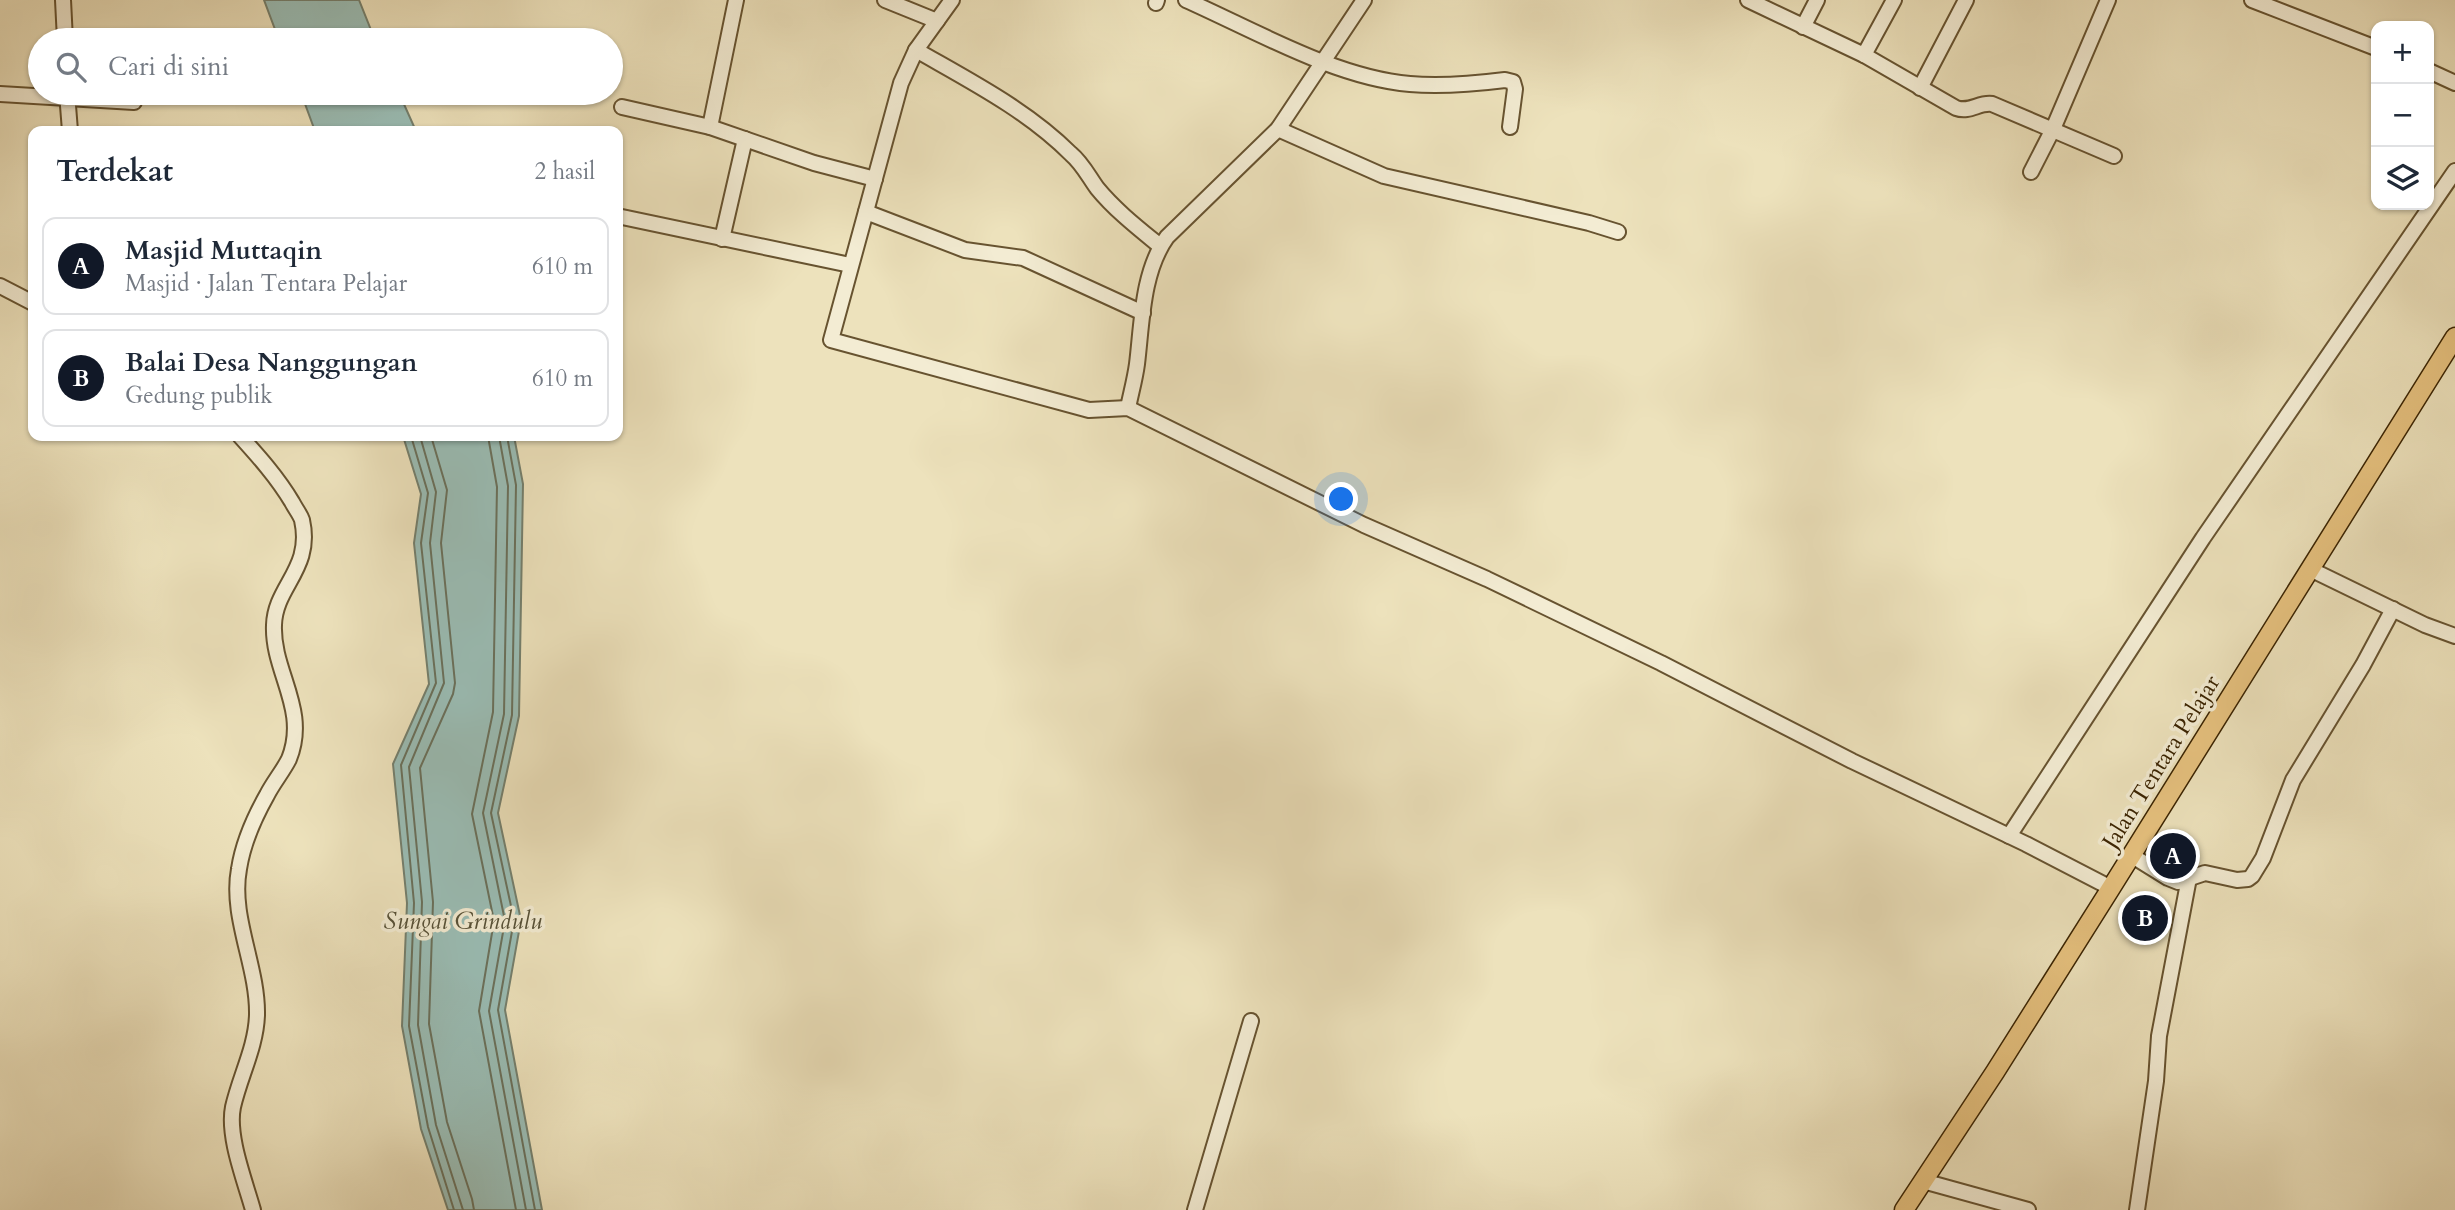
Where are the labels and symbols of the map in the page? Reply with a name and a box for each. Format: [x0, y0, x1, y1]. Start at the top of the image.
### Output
your location [1324, 482, 1358, 516]
street label: Jalan Tentara Pelajar [2093, 669, 2227, 857]
pin: A [2150, 830, 2196, 882]
pin: B [2122, 892, 2168, 944]
water label: Sungai Grindulu [384, 905, 542, 938]

